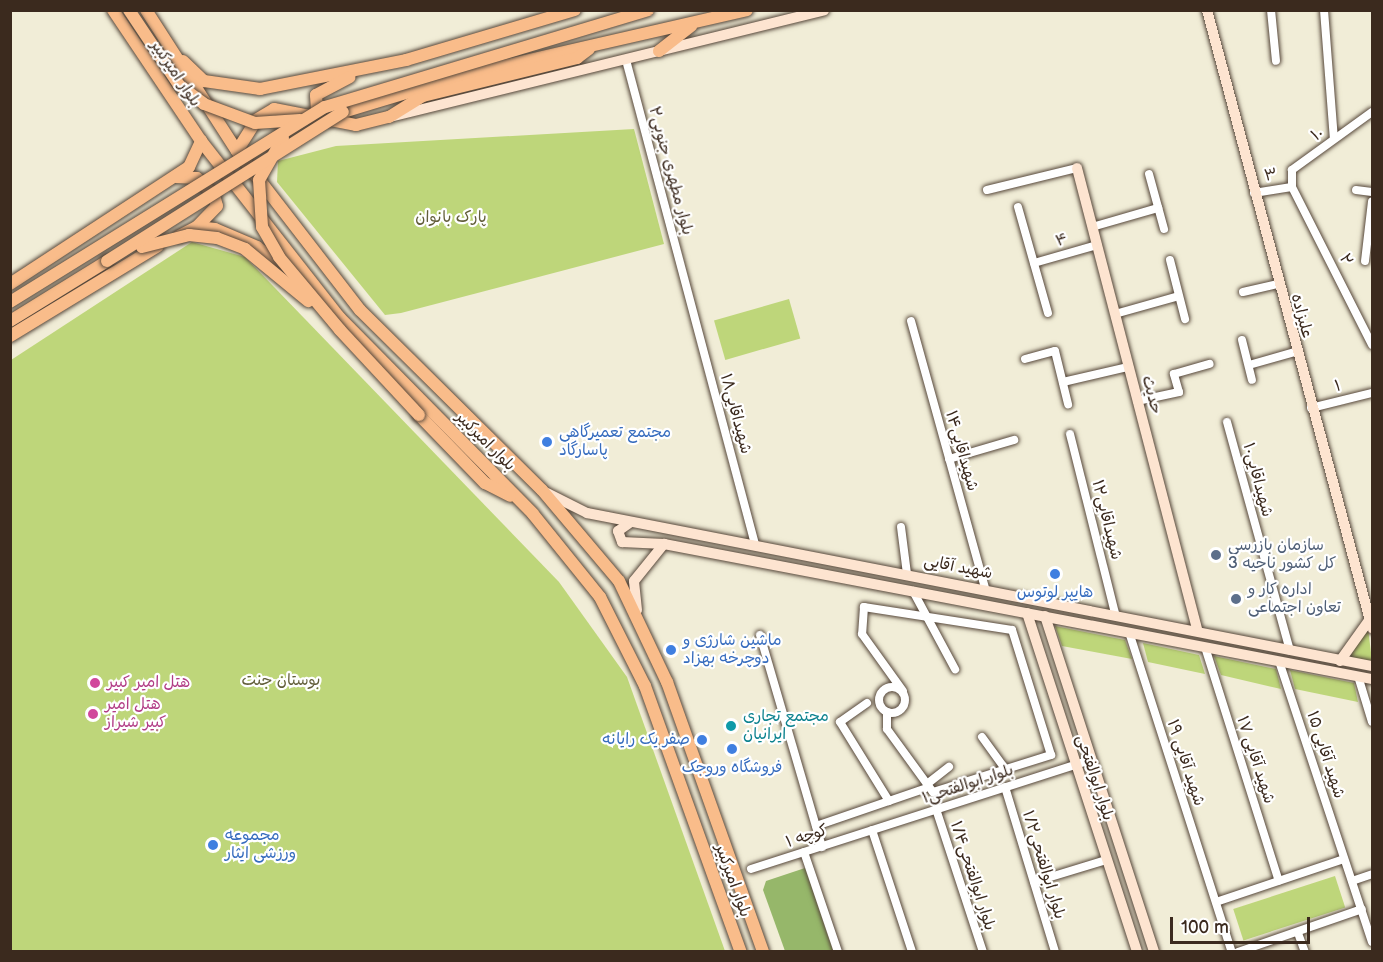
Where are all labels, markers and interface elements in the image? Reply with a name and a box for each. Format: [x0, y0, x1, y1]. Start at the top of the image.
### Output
street label: بلوار امیرکبیر [146, 37, 204, 111]
street label: بلوار مطهری جنوبی۲ [644, 105, 696, 237]
street label: ۱۰ [1308, 124, 1328, 146]
street label: ۳ [1263, 165, 1279, 187]
park label: پارک بانوان [415, 208, 487, 228]
street label: ۴ [1054, 230, 1070, 252]
street label: ۲ [1334, 251, 1356, 269]
street label: علیزاده [1286, 292, 1316, 340]
street label: شهیداقایی۱۸ [715, 372, 755, 456]
street label: حدیث [1137, 374, 1165, 416]
street label: ۱ [1333, 377, 1343, 397]
street label: بلوار امیرکبیر [451, 408, 519, 476]
street label: شهیداقایی۱۴ [940, 408, 982, 494]
place label: مجتمع تعمیرگاهی پاسارگاد [559, 423, 671, 461]
marker: مجتمع تعمیرگاهی پاسارگاد [540, 435, 554, 449]
street label: شهیداقایی۱۰ [1238, 441, 1276, 519]
street label: شهیداقایی۱۲ [1087, 478, 1125, 562]
place label: سازمان بازرسی کل کشور ناحیه 3 [1228, 536, 1336, 574]
marker: سازمان بازرسی کل کشور ناحیه 3 [1209, 548, 1223, 562]
street label: شهید آقایی [922, 552, 994, 584]
marker: هایپر لوتوس [1048, 567, 1062, 581]
place label: اداره کار و تعاون اجتماعی [1248, 580, 1341, 618]
place label: هایپر لوتوس [1017, 583, 1093, 603]
marker: اداره کار و تعاون اجتماعی [1229, 592, 1243, 606]
place label: ماشین شارژی و دوچرخه بهزاد [683, 631, 782, 669]
marker: ماشین شارژی و دوچرخه بهزاد [664, 643, 678, 657]
park label: بوستان جنت [242, 671, 320, 691]
place label: هتل امیر کبیر [107, 673, 190, 693]
marker: هتل امیر کبیر [88, 676, 102, 690]
place label: هتل امیر کبیر شیراز [105, 695, 166, 733]
marker: هتل امیر کبیر شیراز [86, 707, 100, 721]
place label: مجتمع تجاری ایرانیان [743, 707, 829, 745]
street label: شهید آقایی ۱۵ [1302, 709, 1348, 801]
street label: شهید آقایی ۱۷ [1232, 714, 1278, 806]
street label: شهید آقایی ۱۹ [1162, 717, 1208, 809]
marker: مجتمع تجاری ایرانیان [724, 719, 738, 733]
place label: صفر یک رایانه [603, 730, 690, 750]
marker: صفر یک رایانه [695, 733, 709, 747]
street label: بلوار ابوالفتحی [1071, 733, 1117, 823]
marker: فروشگاه وروجک [725, 742, 739, 756]
place label: فروشگاه وروجک [682, 758, 782, 778]
street label: بلوار ابوالفتحی۱ [920, 761, 1016, 809]
street label: بلوار ابوالفتحی۱/۲ [1017, 808, 1069, 922]
street label: بلوار ابوالفتحی۱/۴ [945, 819, 999, 933]
street label: کوچه ۱ [784, 821, 830, 853]
place label: مجموعه ورزشی ایثار [225, 826, 296, 864]
marker: مجموعه ورزشی ایثار [206, 838, 220, 852]
street label: بلوار امیرکبیر [710, 842, 754, 920]
scale bar [1173, 905, 1312, 943]
text: 100 m [1181, 917, 1229, 938]

